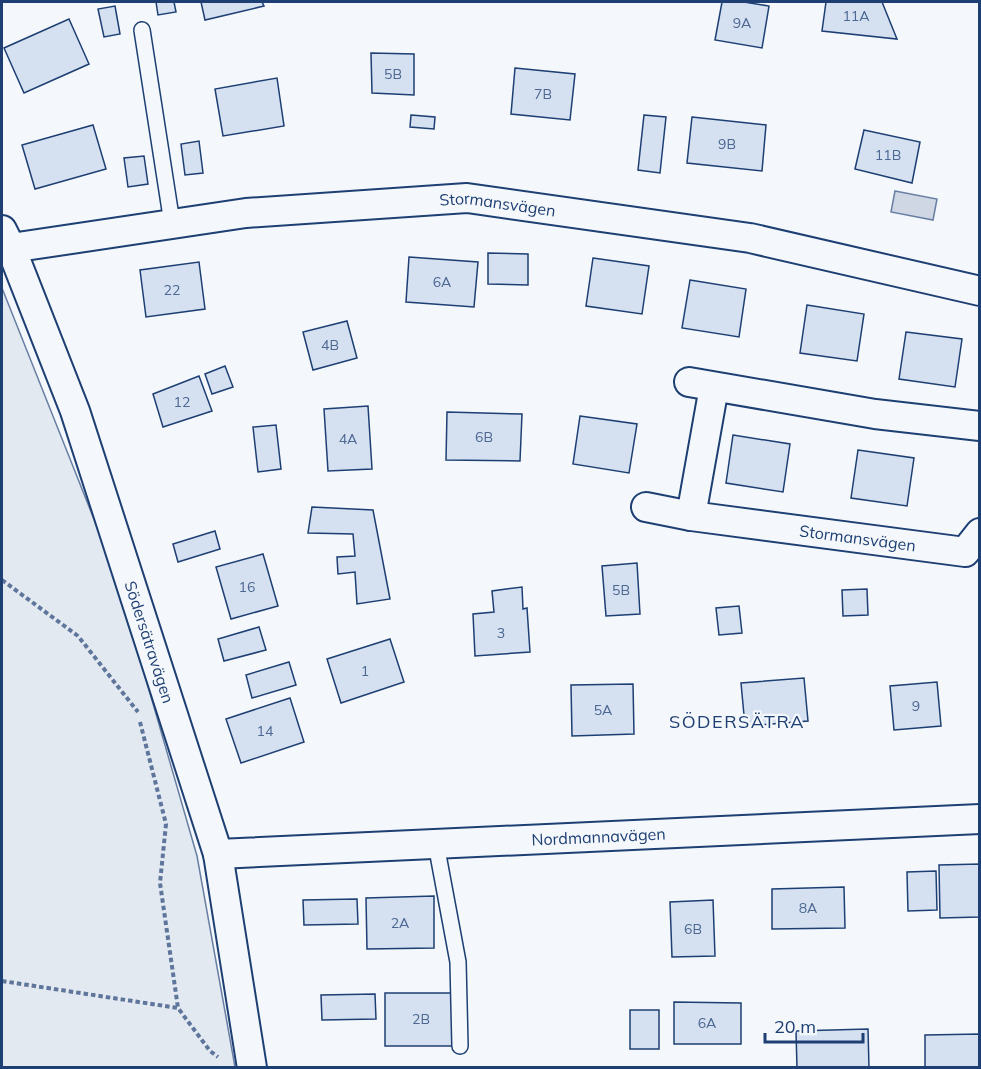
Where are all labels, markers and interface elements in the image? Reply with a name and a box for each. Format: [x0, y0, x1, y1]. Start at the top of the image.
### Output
house number: 11A [842, 7, 870, 25]
house number: 9A [733, 14, 752, 32]
house number: 5B [384, 65, 402, 83]
house number: 7B [534, 85, 552, 103]
house number: 9B [718, 135, 736, 153]
house number: 11B [875, 146, 901, 164]
street label: Stormansvägen [439, 188, 557, 220]
house number: 6A [433, 273, 452, 291]
house number: 22 [164, 281, 180, 299]
house number: 4B [321, 336, 339, 354]
house number: 12 [174, 393, 190, 411]
house number: 6B [475, 428, 493, 446]
house number: 4A [339, 430, 358, 448]
street label: Stormansvägen [798, 520, 917, 555]
street label: Södersätravägen [120, 578, 179, 706]
house number: 16 [239, 578, 255, 596]
house number: 5B [612, 581, 630, 599]
house number: 3 [497, 624, 505, 642]
house number: 1 [361, 662, 369, 680]
house number: 9 [912, 697, 920, 715]
house number: 5A [594, 701, 613, 719]
district label: SÖDERSÄTRA [669, 710, 805, 733]
house number: 14 [257, 722, 274, 740]
street label: Nordmannavägen [531, 823, 666, 850]
house number: 8A [799, 899, 818, 917]
house number: 2A [391, 914, 410, 932]
house number: 6B [684, 920, 702, 938]
scale bar [765, 1006, 862, 1044]
house number: 2B [412, 1010, 430, 1028]
house number: 6A [698, 1014, 717, 1032]
text: 20 m [774, 1015, 816, 1038]

